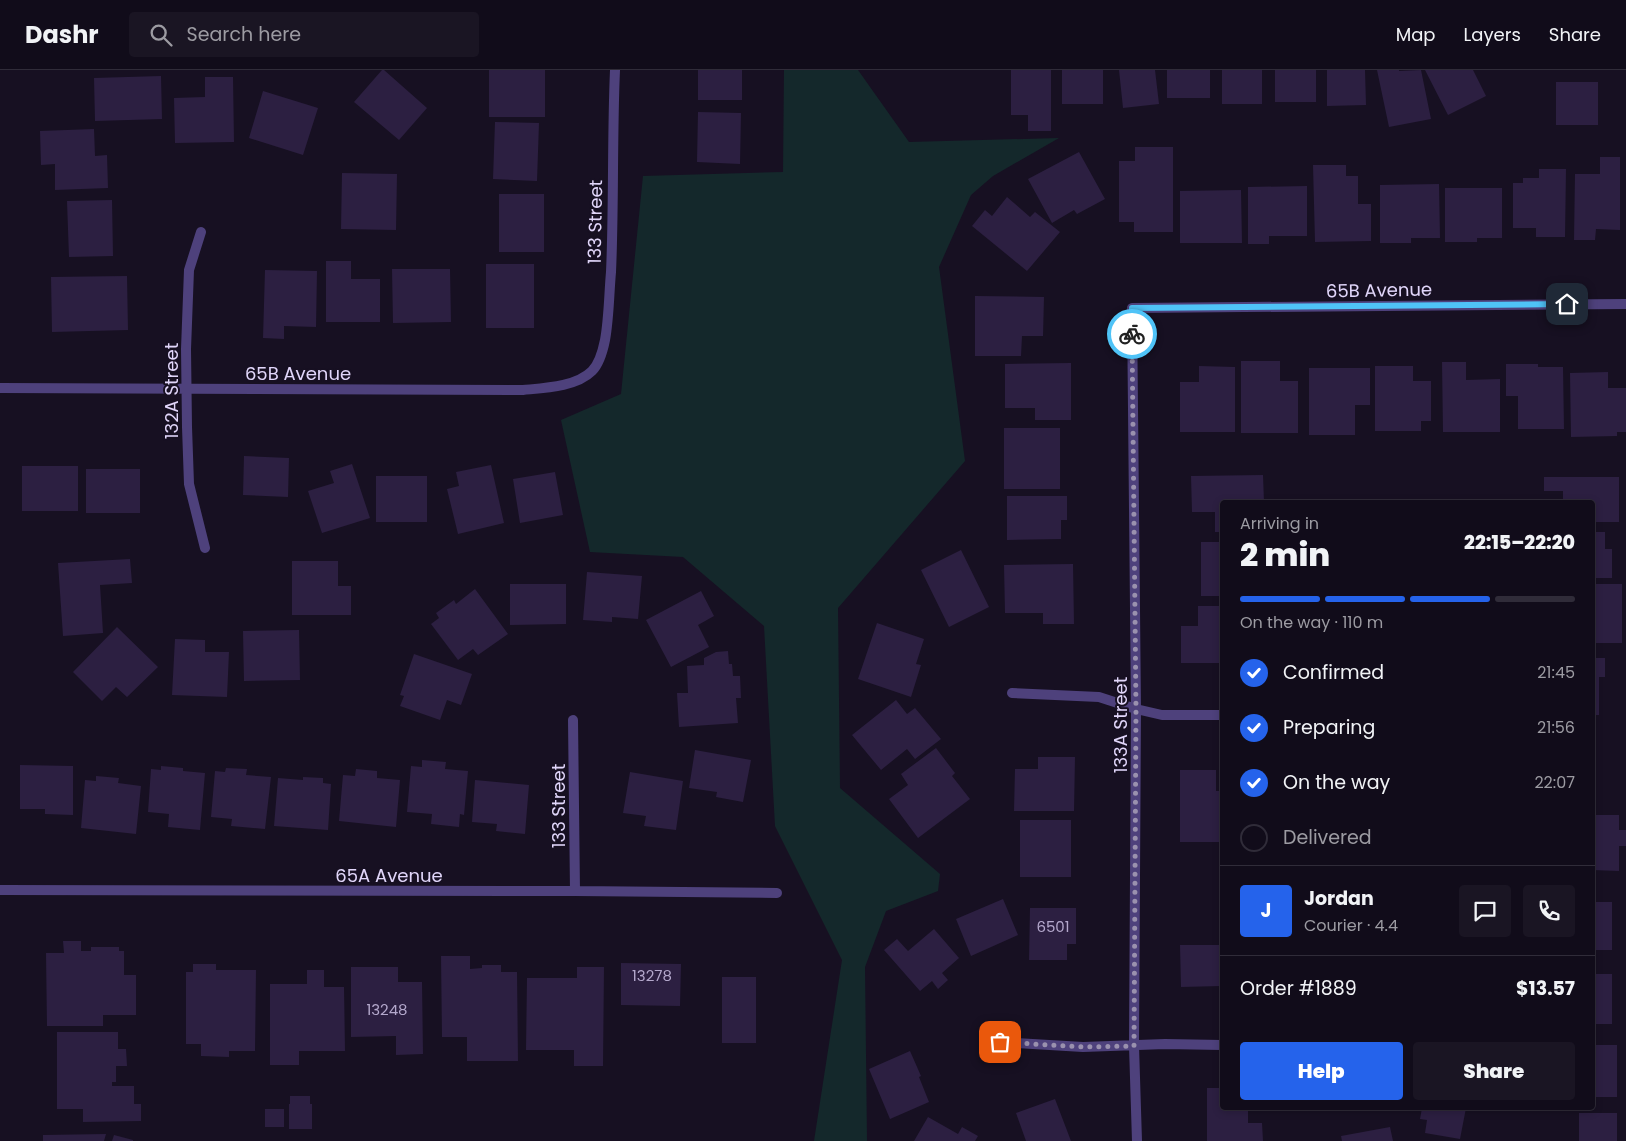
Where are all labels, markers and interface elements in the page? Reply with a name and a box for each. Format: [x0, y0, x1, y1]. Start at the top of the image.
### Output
search box [129, 12, 479, 57]
text: Dashr [25, 18, 99, 51]
icon: search [147, 21, 175, 49]
text: Search here [187, 21, 301, 48]
text: Map [1396, 22, 1436, 47]
text: Layers [1464, 22, 1521, 47]
text: Share [1549, 22, 1601, 47]
street label: 133 Street [582, 180, 608, 264]
street label: 65B Avenue [1326, 277, 1432, 303]
pin [1546, 283, 1588, 325]
icon: home [1553, 290, 1581, 318]
courier [1107, 309, 1157, 359]
icon: bike [1118, 320, 1146, 348]
street label: 132A Street [159, 343, 184, 439]
street label: 65B Avenue [245, 361, 351, 386]
text: Arriving in [1240, 512, 1319, 535]
text: 22:15–22:20 [1464, 529, 1575, 556]
text: 2 min [1240, 532, 1330, 577]
text: On the way · 110 m [1240, 611, 1383, 634]
icon: check [1240, 659, 1268, 687]
text: Confirmed [1283, 659, 1384, 686]
text: 21:45 [1537, 661, 1575, 684]
street label: 133A Street [1108, 677, 1133, 773]
icon: check [1240, 714, 1268, 742]
text: Preparing [1283, 714, 1375, 741]
text: 21:56 [1537, 716, 1575, 739]
street label: 133 Street [546, 764, 571, 848]
icon: check [1240, 769, 1268, 797]
text: On the way [1283, 769, 1390, 796]
text: 22:07 [1534, 771, 1575, 794]
text: Delivered [1283, 824, 1372, 851]
street label: 65A Avenue [335, 863, 443, 888]
text: Jordan [1304, 885, 1374, 912]
button: chat [1459, 885, 1511, 937]
button: phone [1523, 885, 1575, 937]
text: J [1261, 897, 1271, 924]
text: Courier · 4.4 [1304, 914, 1398, 937]
house number: 6501 [1036, 916, 1070, 937]
house number: 13278 [632, 965, 672, 986]
text: Order #1889 [1240, 975, 1357, 1002]
text: $13.57 [1516, 975, 1575, 1002]
house number: 13248 [366, 999, 408, 1020]
pin [979, 1021, 1021, 1063]
icon: bag [986, 1028, 1014, 1056]
button: Help [1240, 1042, 1403, 1100]
button: Share [1413, 1042, 1575, 1100]

